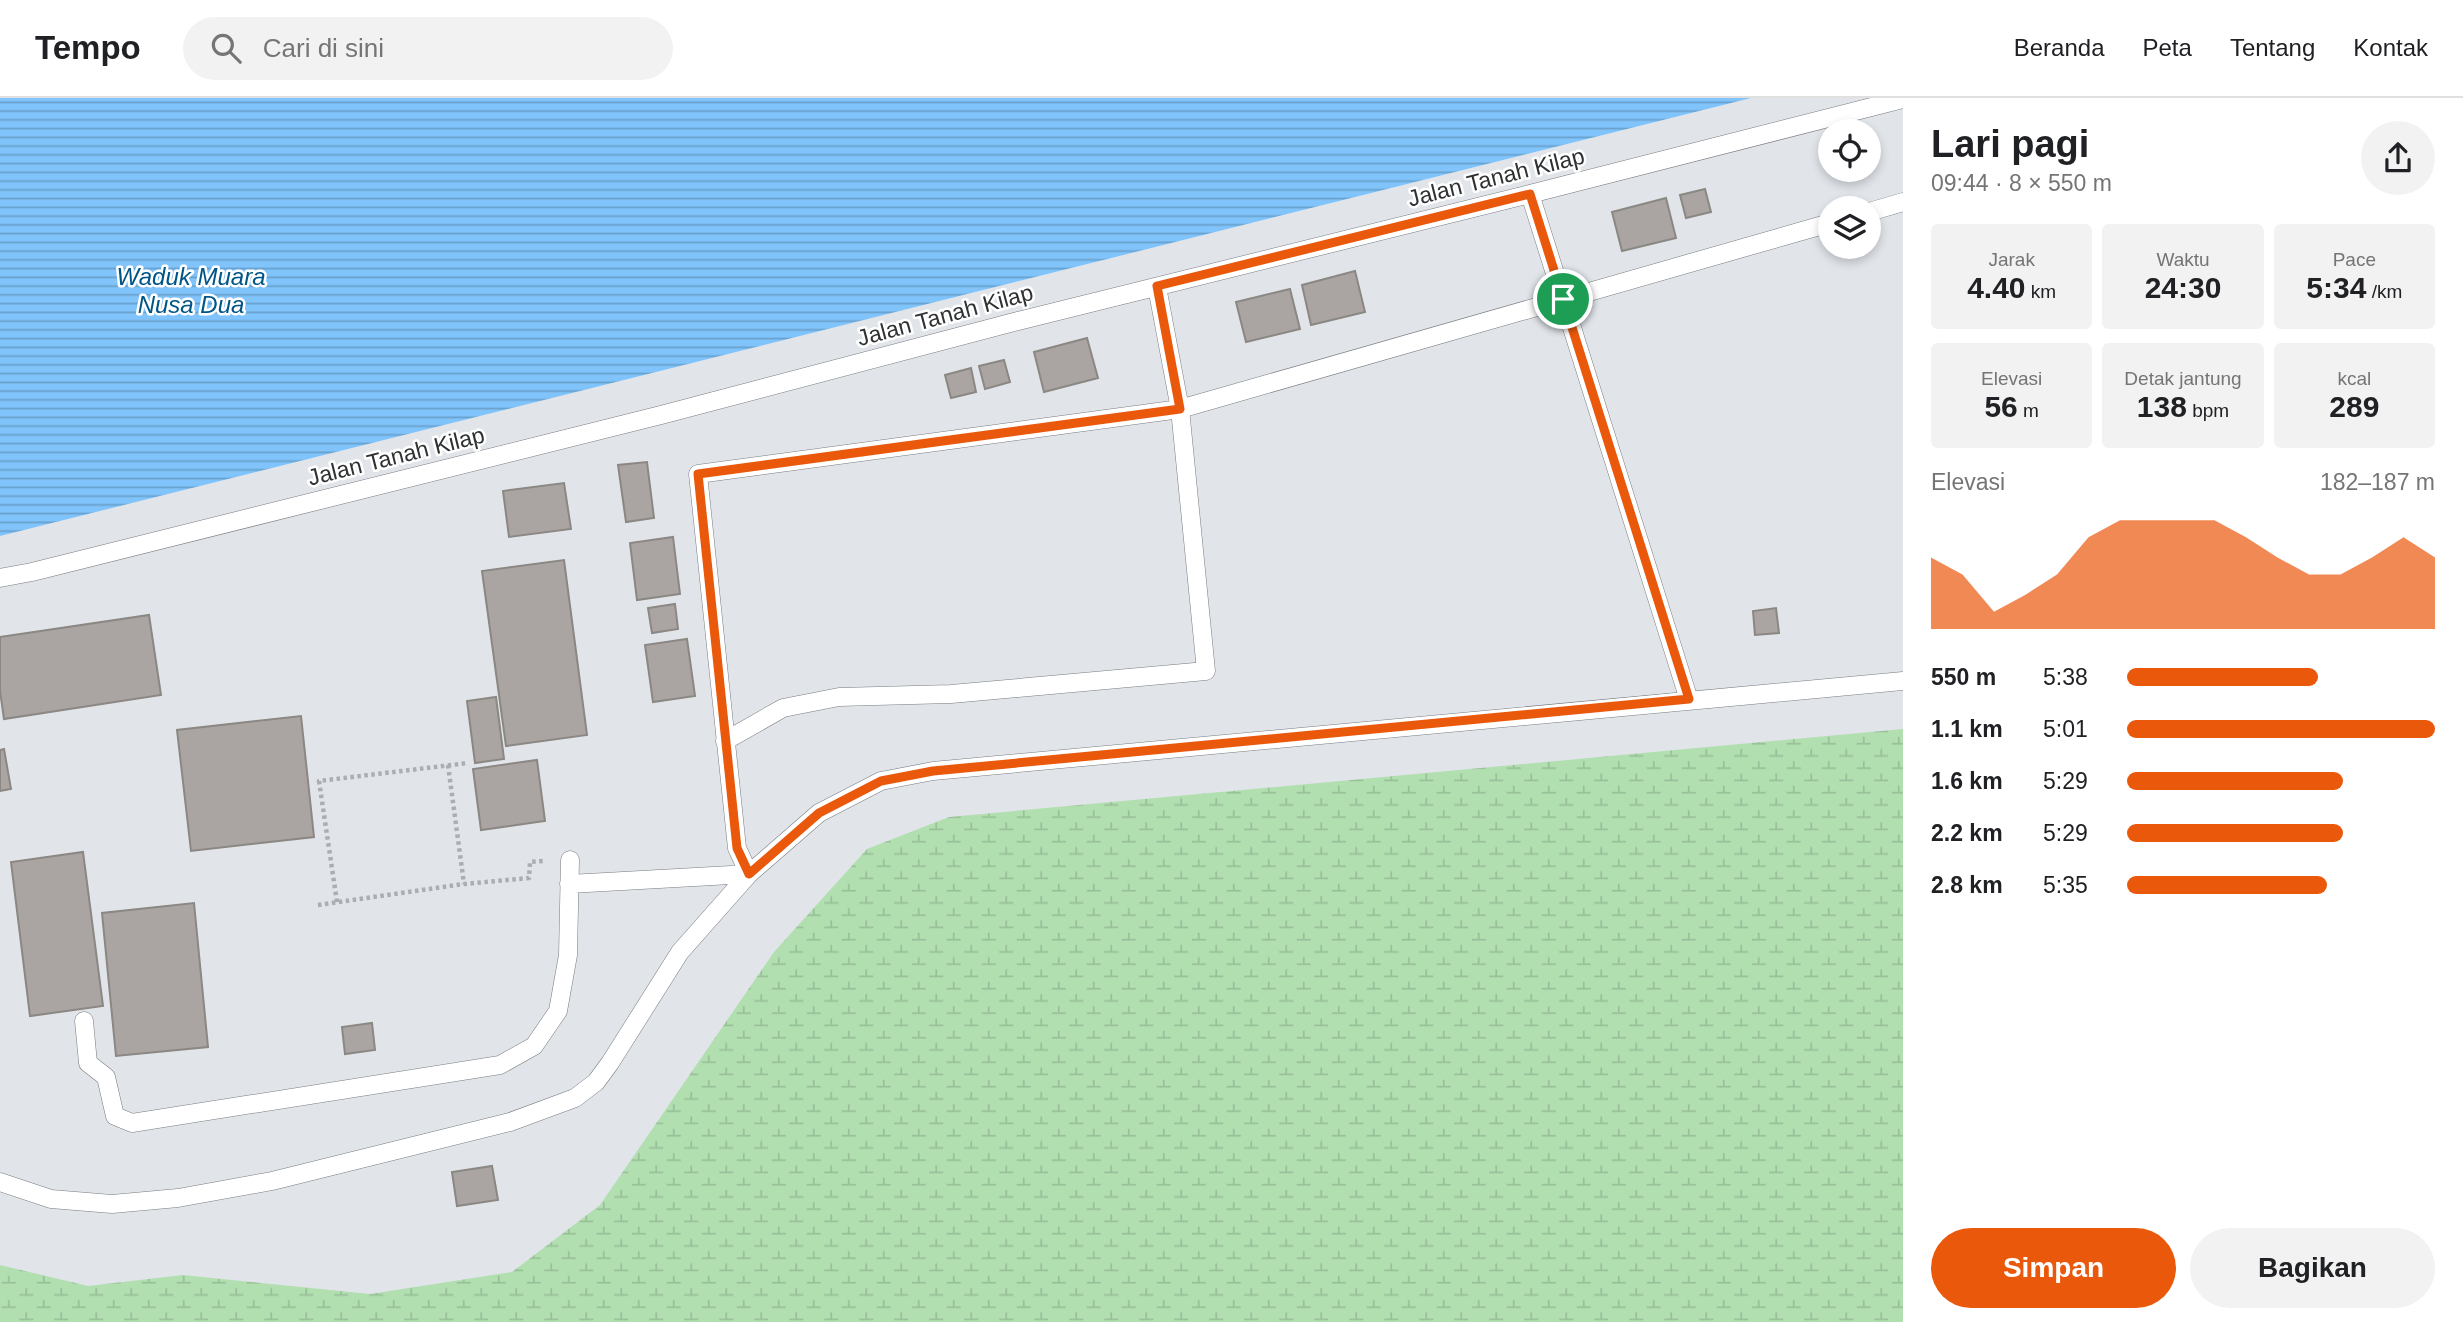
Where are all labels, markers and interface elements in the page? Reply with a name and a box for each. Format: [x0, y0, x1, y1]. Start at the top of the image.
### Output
search box [183, 17, 673, 80]
text: Tempo [35, 29, 141, 66]
icon: search [207, 29, 245, 67]
text: Cari di sini [263, 33, 384, 63]
text: Beranda [2014, 34, 2105, 61]
text: Peta [2143, 34, 2192, 61]
text: Tentang [2230, 34, 2315, 61]
text: Kontak [2353, 34, 2428, 61]
map controls [1818, 119, 1881, 259]
button: locate [1818, 119, 1881, 182]
button: share [2361, 121, 2435, 195]
text: Lari pagi [1931, 123, 2089, 165]
street label: Jalan Tanah Kilap [1405, 142, 1587, 212]
text: 09:44 · 8 × 550 m [1931, 170, 2112, 196]
button: layers [1818, 196, 1881, 259]
text: Jarak [1988, 249, 2035, 270]
text: Waktu [2156, 249, 2210, 270]
text: Pace [2333, 249, 2376, 270]
water label: Waduk Muara Nusa Dua [117, 263, 265, 318]
pin [1533, 269, 1593, 329]
text: 4.40 [1967, 271, 2026, 304]
text: 24:30 [2145, 271, 2221, 304]
text: 5:34 [2306, 271, 2366, 304]
street label: Jalan Tanah Kilap [854, 279, 1036, 351]
icon: arrive [1544, 280, 1582, 318]
text: km [2026, 281, 2056, 302]
text: /km [2366, 281, 2402, 302]
text: Elevasi [1981, 368, 2042, 389]
text: Detak jantung [2124, 368, 2242, 389]
text: kcal [2337, 368, 2371, 389]
text: 56 [1984, 390, 2018, 423]
text: 138 [2137, 390, 2187, 423]
text: 289 [2329, 390, 2379, 423]
text: m [2018, 400, 2039, 421]
text: bpm [2187, 400, 2229, 421]
street label: Jalan Tanah Kilap [305, 421, 487, 491]
text: Elevasi [1931, 469, 2005, 495]
text: 182–187 m [2320, 469, 2435, 495]
text: 550 m [1931, 664, 1996, 690]
text: 5:38 [2043, 664, 2088, 690]
text: 1.1 km [1931, 716, 2003, 742]
text: 5:01 [2043, 716, 2088, 742]
text: 1.6 km [1931, 768, 2003, 794]
text: 5:29 [2043, 768, 2088, 794]
text: 2.2 km [1931, 820, 2003, 846]
text: 5:29 [2043, 820, 2088, 846]
text: 2.8 km [1931, 872, 2003, 898]
text: 5:35 [2043, 872, 2088, 898]
button: Simpan [1931, 1228, 2176, 1308]
button: Bagikan [2190, 1228, 2435, 1308]

